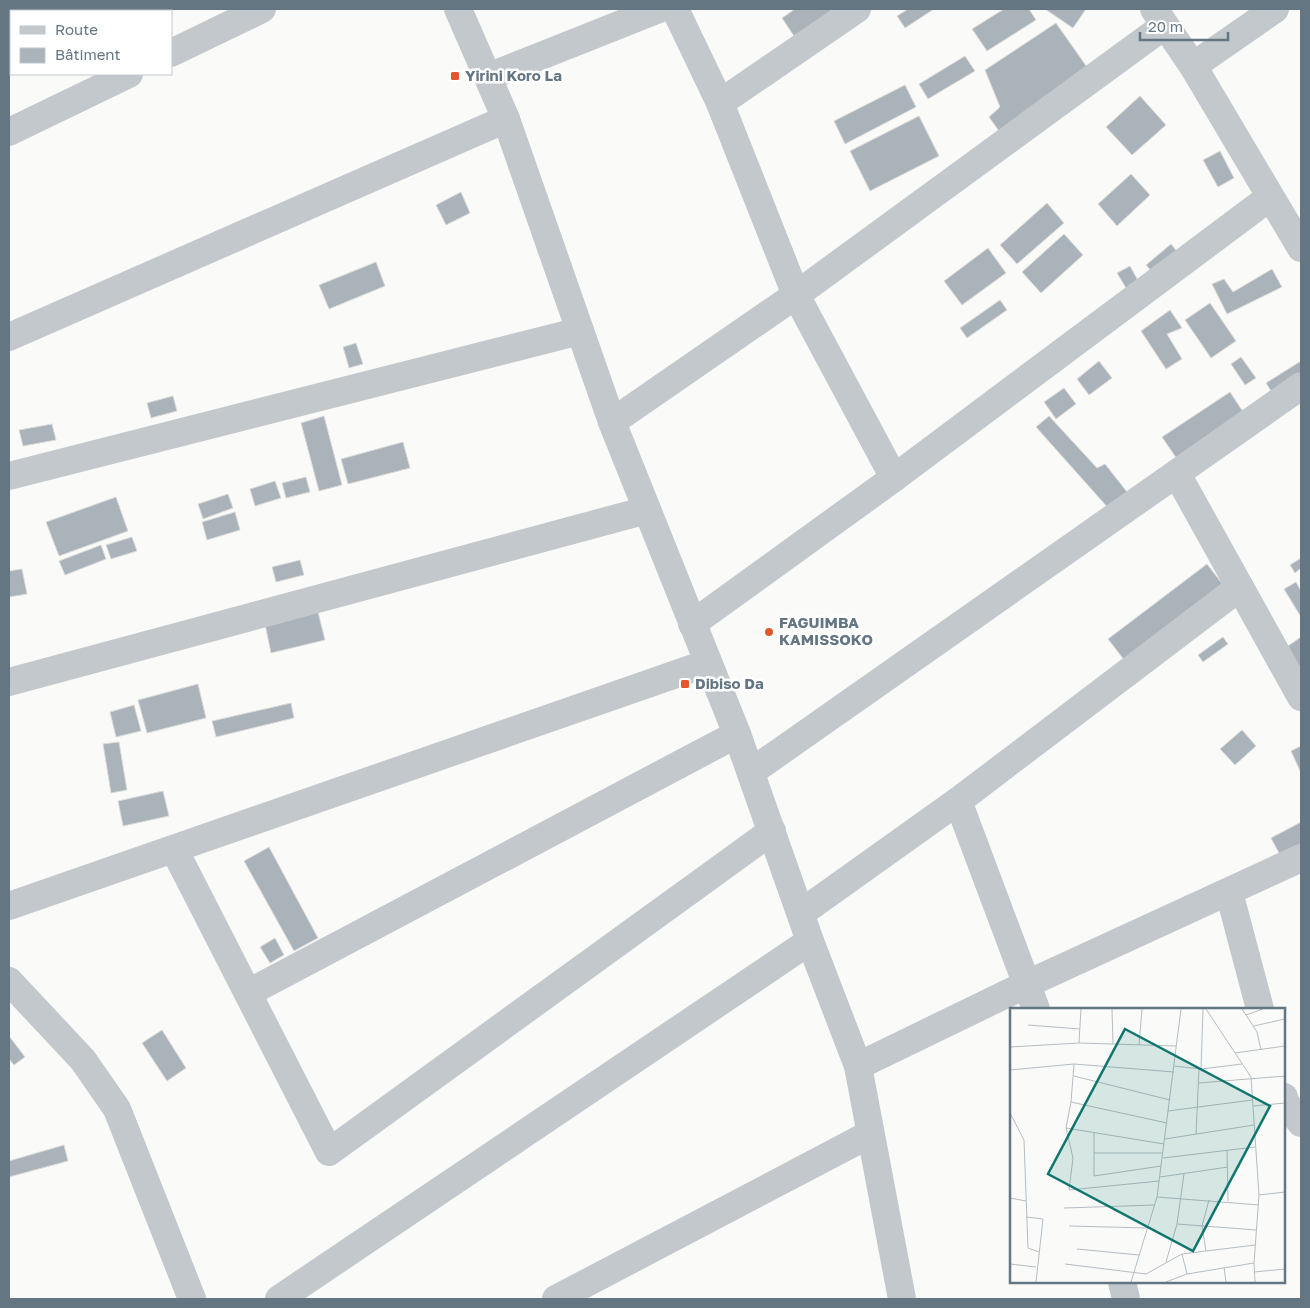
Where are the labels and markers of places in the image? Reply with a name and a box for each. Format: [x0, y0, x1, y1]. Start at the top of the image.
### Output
place label: Yirini Koro La [465, 66, 562, 84]
marker: Yirini Koro La [449, 70, 461, 82]
place label: FAGUIMBA KAMISSOKO [779, 613, 873, 648]
marker: FAGUIMBA KAMISSOKO [763, 626, 775, 638]
place label: Dibiso Da [695, 674, 764, 692]
marker: Dibiso Da [679, 678, 691, 690]

